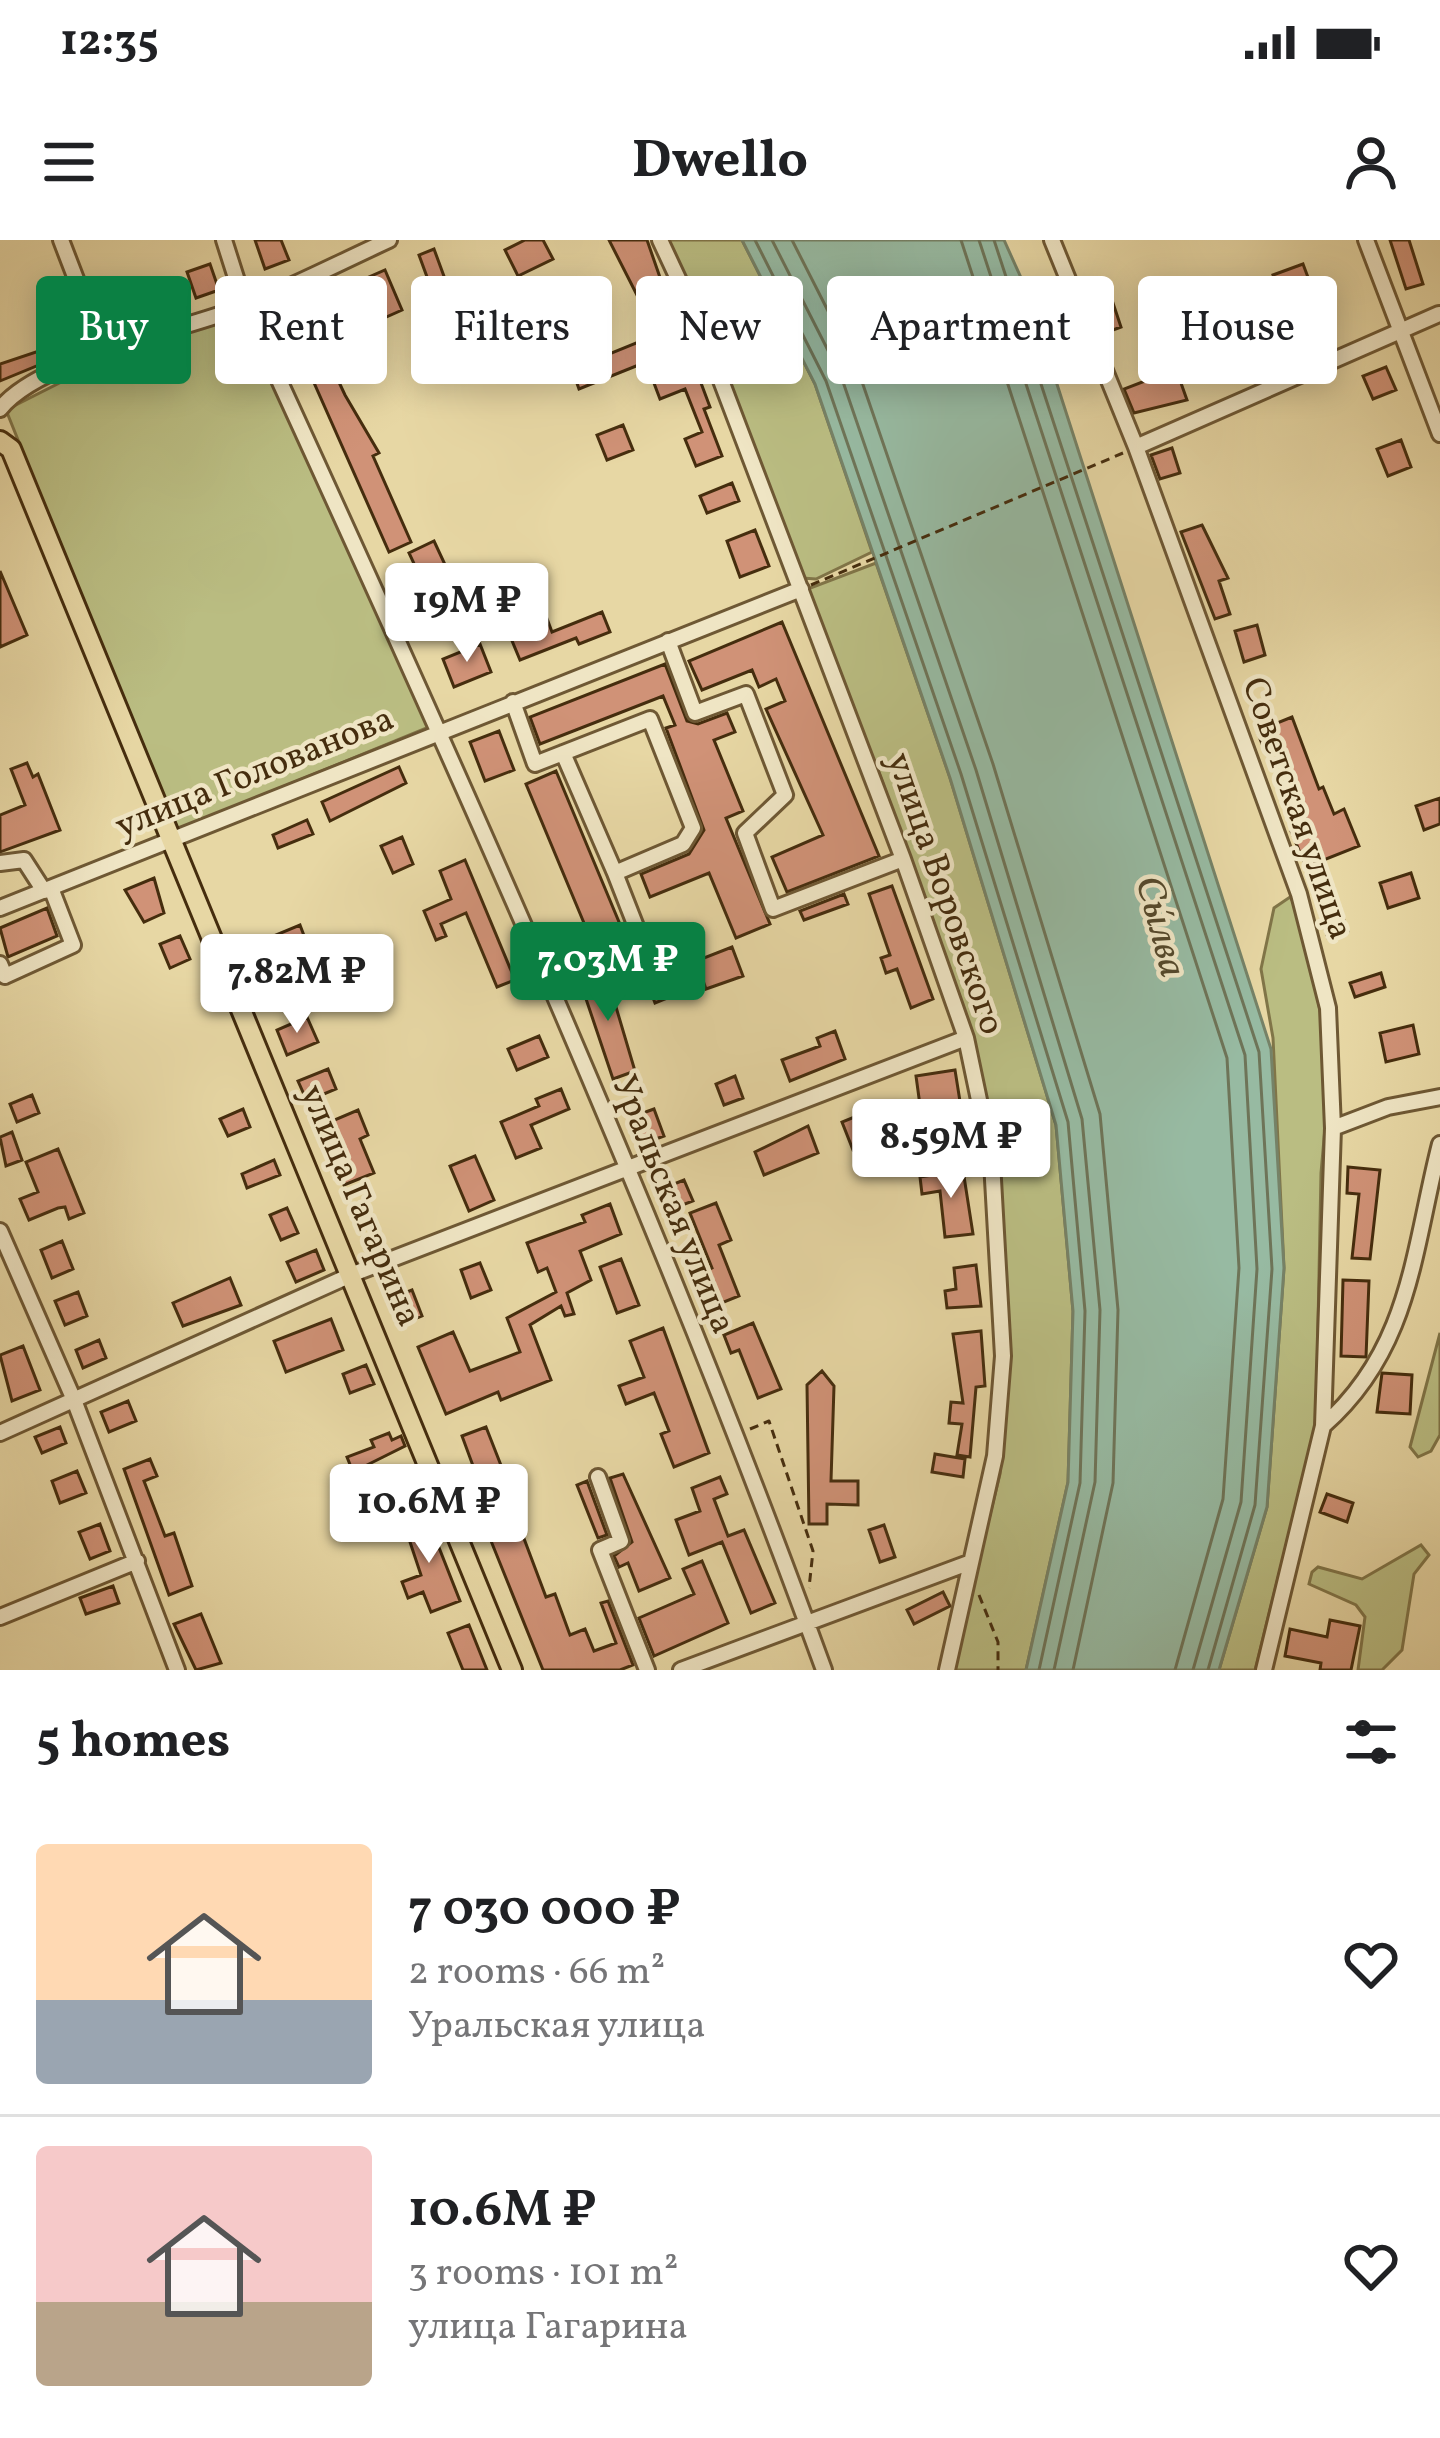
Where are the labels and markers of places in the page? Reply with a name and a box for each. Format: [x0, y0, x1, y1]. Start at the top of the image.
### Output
pin: 19M ₽ [383, 563, 551, 665]
pin: 7.03M ₽ [497, 922, 719, 1024]
pin: 7.82M ₽ [186, 934, 408, 1036]
pin: 8.59M ₽ [840, 1099, 1062, 1201]
pin: 10.6M ₽ [318, 1464, 540, 1566]

